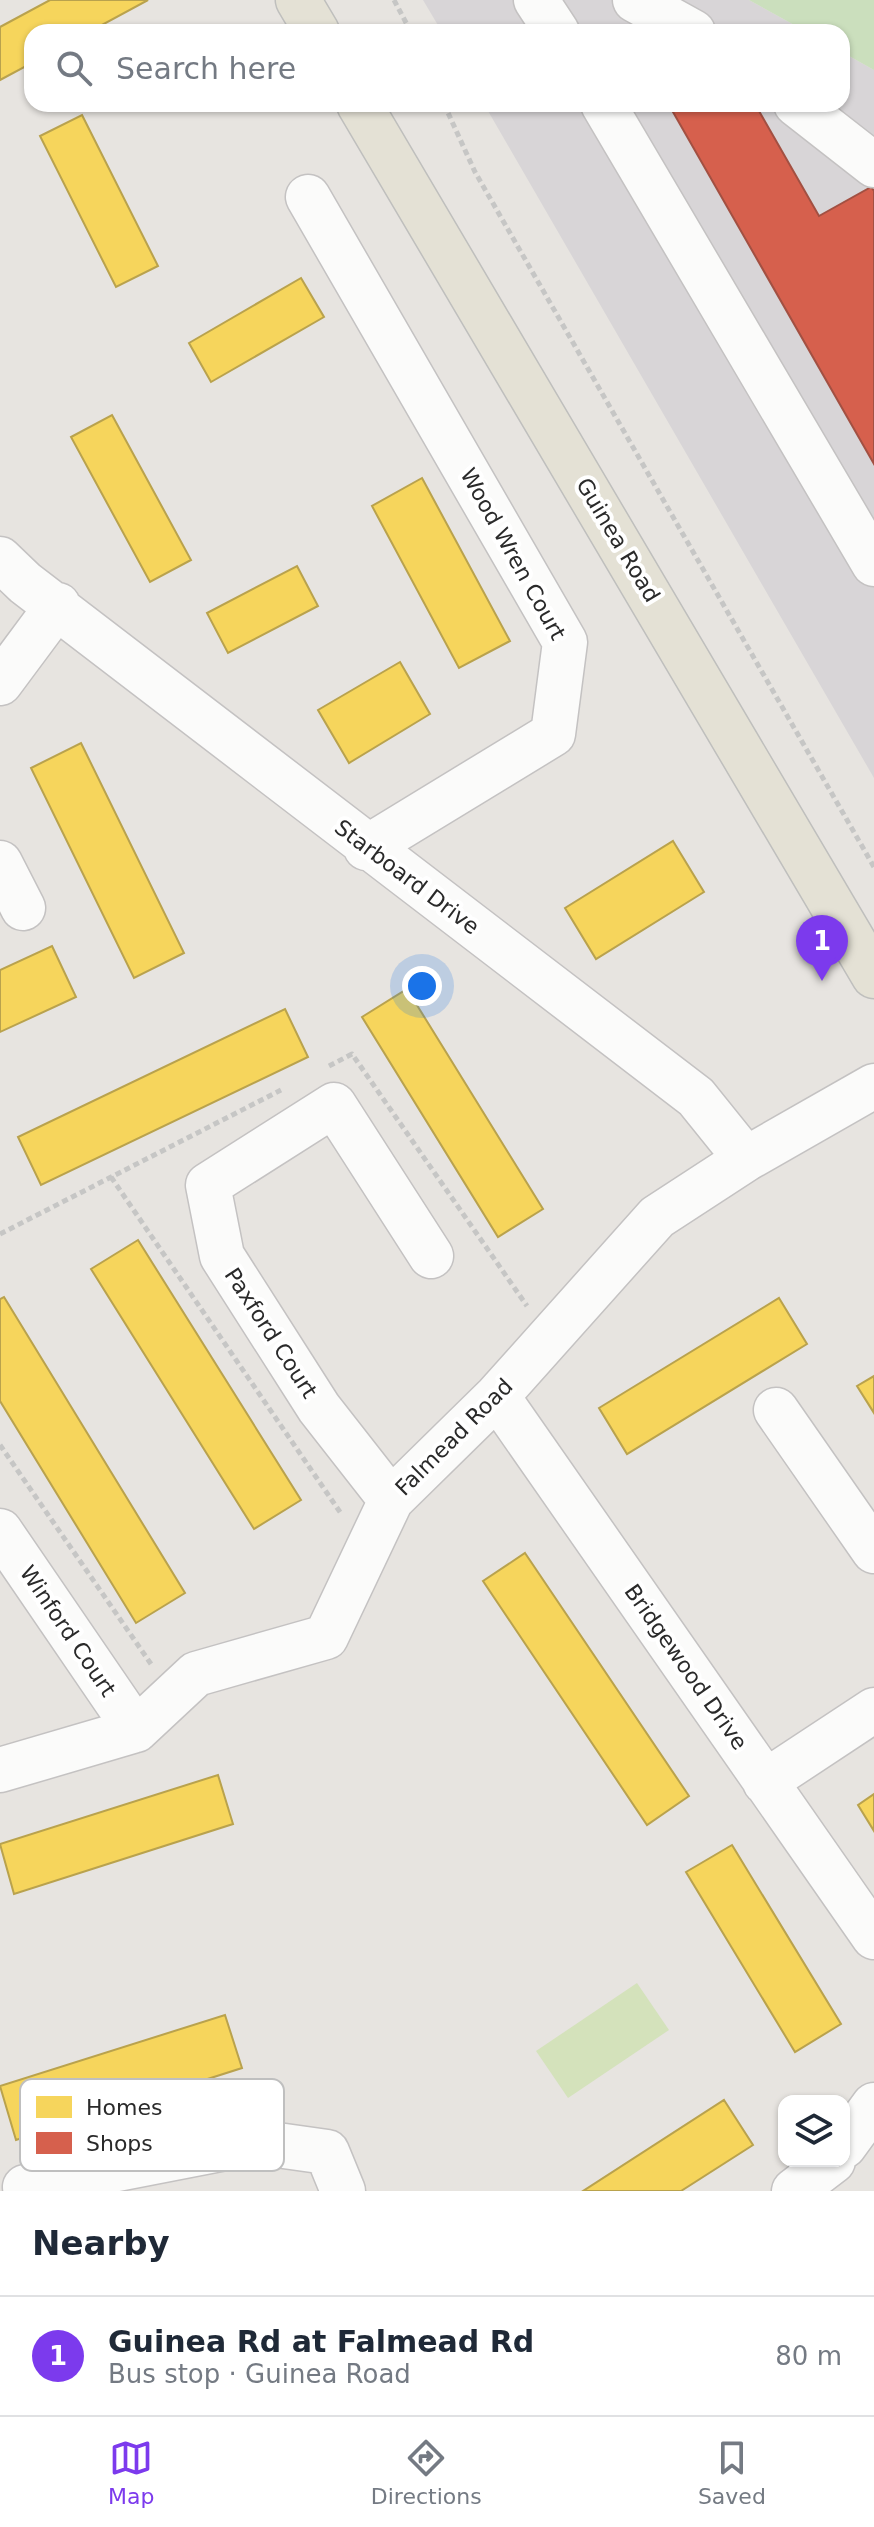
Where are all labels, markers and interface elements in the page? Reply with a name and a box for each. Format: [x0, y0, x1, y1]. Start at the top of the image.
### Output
search box [24, 24, 850, 112]
icon: search [52, 46, 96, 90]
text: Search here [116, 51, 296, 86]
street label: Wood Wren Court [455, 464, 571, 645]
street label: Guinea Road [571, 473, 665, 607]
street label: Starboard Drive [330, 815, 484, 939]
pin: 1 [796, 915, 848, 981]
your location [402, 966, 442, 1006]
street label: Paxford Court [220, 1263, 323, 1403]
street label: Falmead Road [390, 1373, 518, 1501]
street label: Winford Court [15, 1561, 121, 1702]
street label: Bridgewood Drive [619, 1579, 753, 1755]
legend [20, 2079, 284, 2171]
text: Homes [86, 2095, 162, 2120]
map controls [778, 2095, 850, 2167]
button: layers [778, 2095, 850, 2167]
text: Shops [86, 2131, 153, 2156]
text: Nearby [32, 2223, 170, 2263]
text: Guinea Rd at Falmead Rd [108, 2324, 534, 2359]
text: 1 [49, 2341, 67, 2371]
text: 80 m [775, 2341, 842, 2371]
text: Bus stop · Guinea Road [108, 2359, 411, 2389]
tab: Map [108, 2436, 155, 2509]
tab: Directions [371, 2436, 482, 2509]
tab: Saved [698, 2436, 766, 2509]

